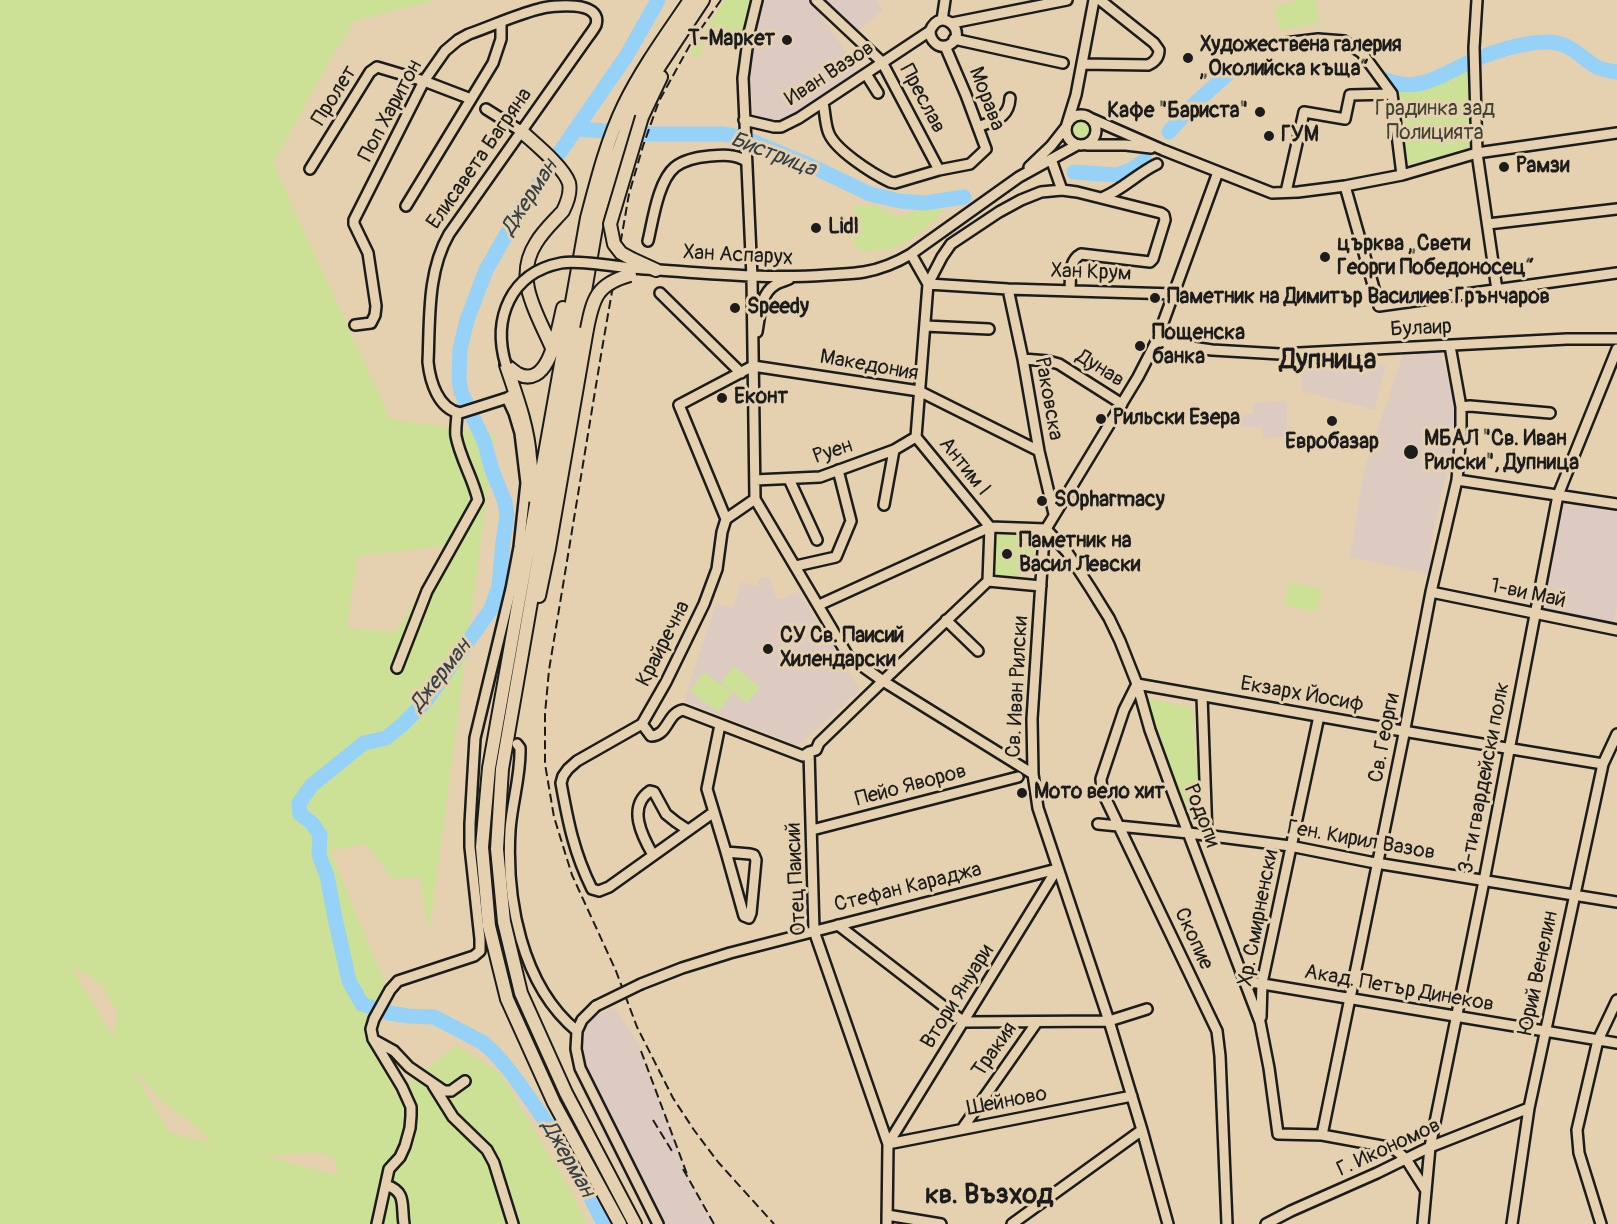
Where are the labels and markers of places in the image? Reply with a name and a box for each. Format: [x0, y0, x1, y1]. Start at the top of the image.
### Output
place label: Т-Маркет [688, 27, 775, 53]
marker: Т-Маркет [780, 33, 794, 47]
place label: Художествена галерия „Околийска къща“ [1200, 33, 1402, 83]
marker: Художествена галерия „Околийска къща“ [1181, 51, 1195, 65]
place label: Кафе "Бариста" [1107, 99, 1248, 125]
marker: Кафе "Бариста" [1253, 105, 1267, 119]
place label: ГУМ [1281, 123, 1319, 149]
marker: ГУМ [1262, 129, 1276, 143]
place label: Рамзи [1516, 154, 1570, 180]
marker: Рамзи [1497, 160, 1511, 174]
place label: Lidl [828, 215, 859, 241]
marker: Lidl [809, 221, 823, 235]
place label: църква „Свети Георги Победоносец“ [1337, 232, 1534, 282]
marker: църква „Свети Георги Победоносец“ [1318, 250, 1332, 264]
place label: Паметник на Димитър Василиев Грънчаров [1167, 285, 1550, 311]
marker: Паметник на Димитър Василиев Грънчаров [1148, 291, 1162, 305]
place label: Speedy [747, 295, 809, 321]
marker: Speedy [728, 301, 742, 315]
place label: Пощенска банка [1152, 321, 1245, 371]
marker: Пощенска банка [1133, 339, 1147, 353]
place label: Еконт [734, 385, 788, 411]
marker: Еконт [715, 391, 729, 405]
place label: Рильски Езера [1113, 406, 1240, 432]
marker: Рильски Езера [1094, 412, 1108, 426]
marker: Евробазар [1325, 414, 1339, 428]
place label: МБАЛ "Св. Иван Рилски", Дупница [1424, 427, 1579, 477]
place label: Евробазар [1285, 430, 1379, 456]
marker: МБАЛ "Св. Иван Рилски", Дупница [1402, 443, 1420, 461]
place label: SOpharmacy [1054, 488, 1165, 514]
marker: SOpharmacy [1035, 494, 1049, 508]
place label: Паметник на Васил Левски [1019, 529, 1140, 579]
marker: Паметник на Васил Левски [1000, 547, 1014, 561]
place label: СУ Св. Паисий Хилендарски [780, 624, 904, 674]
marker: СУ Св. Паисий Хилендарски [761, 642, 775, 656]
place label: Мото вело хит [1034, 780, 1165, 806]
marker: Мото вело хит [1015, 786, 1029, 800]

